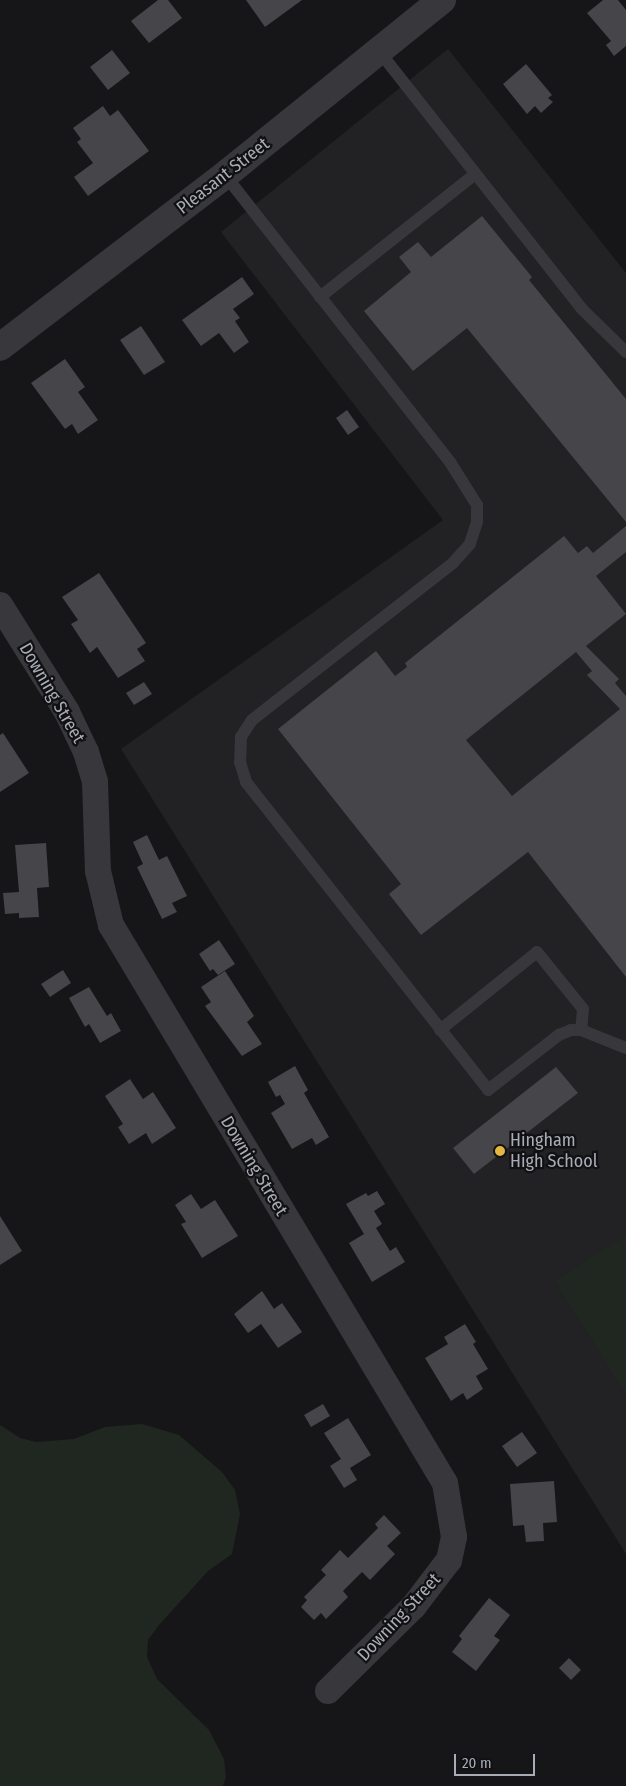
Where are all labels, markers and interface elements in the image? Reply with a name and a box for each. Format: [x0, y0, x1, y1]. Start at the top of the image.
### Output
street label: Pleasant Street [172, 133, 274, 219]
street label: Downing Street [15, 639, 89, 747]
street label: Downing Street [216, 1112, 292, 1220]
place label: Hingham High School [510, 1130, 597, 1172]
marker: Hingham High School [494, 1145, 506, 1157]
street label: Downing Street [353, 1569, 445, 1665]
scale bar [456, 1744, 537, 1776]
text: 20 m [462, 1754, 492, 1772]

